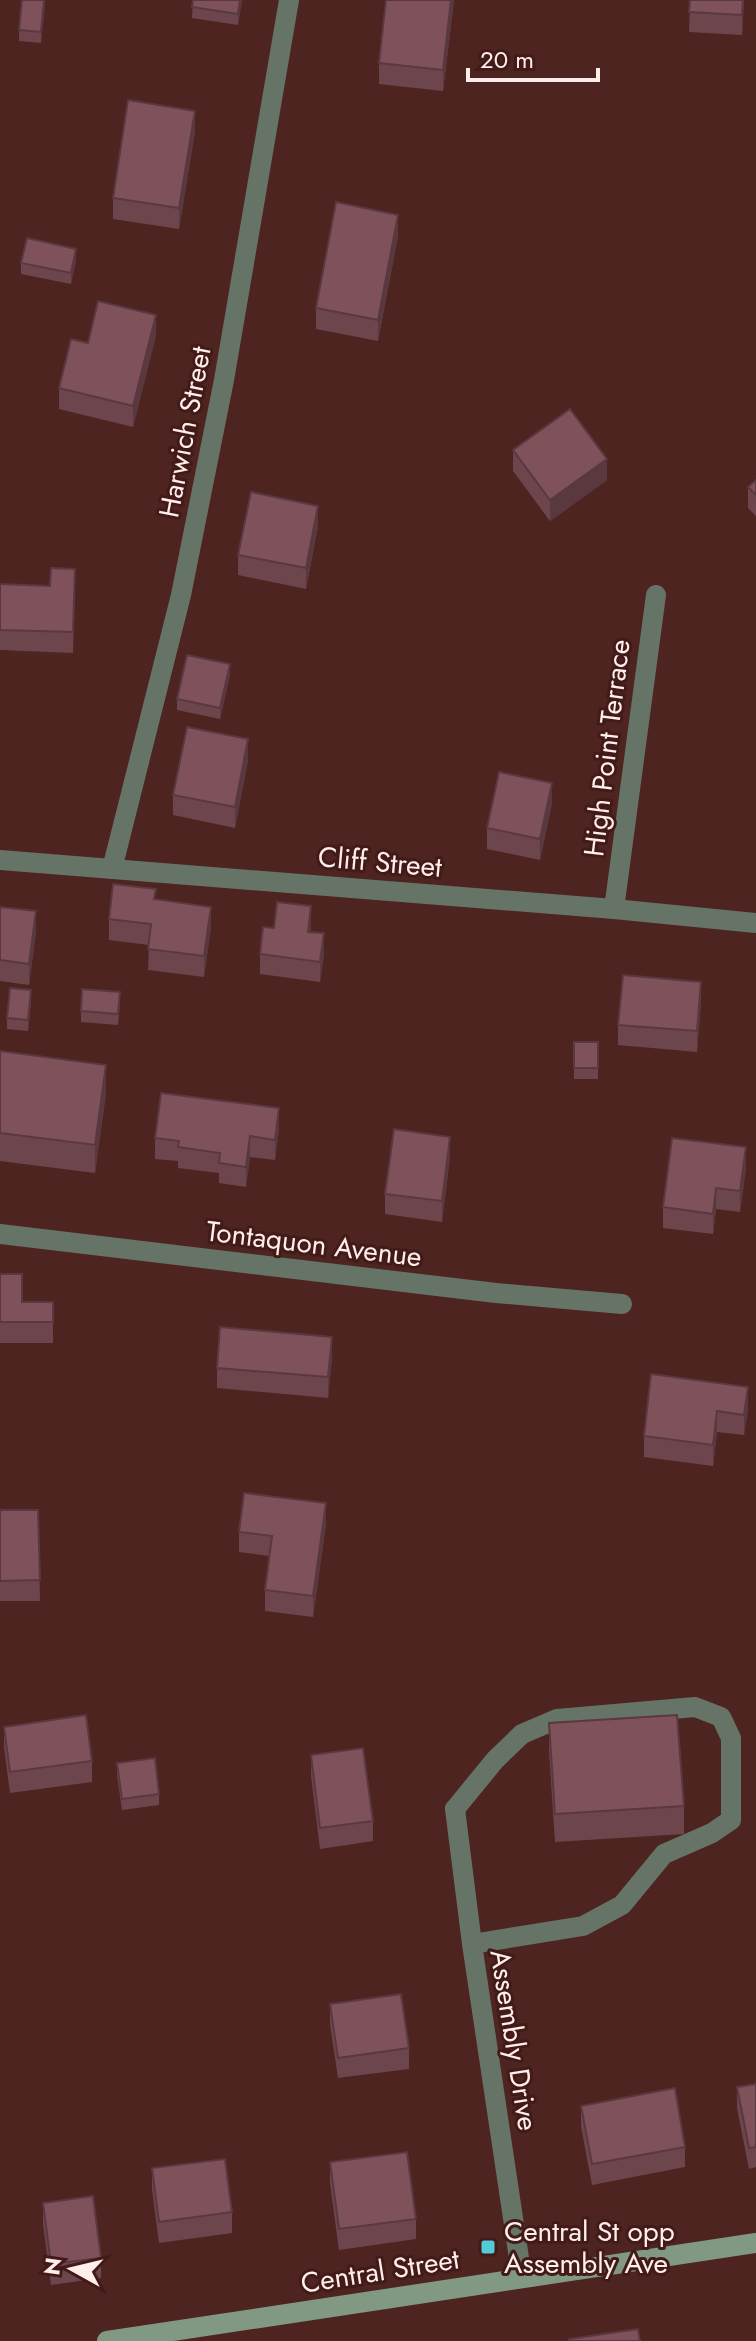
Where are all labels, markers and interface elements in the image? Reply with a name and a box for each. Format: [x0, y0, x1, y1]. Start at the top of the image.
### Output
scale bar [468, 32, 598, 82]
text: 20 m [480, 42, 534, 77]
street label: Harwich Street [148, 343, 222, 521]
street label: High Point Terrace [573, 637, 641, 859]
street label: Cliff Street [316, 836, 444, 888]
street label: Tontaquon Avenue [204, 1210, 424, 1278]
street label: Assembly Drive [479, 1947, 549, 2133]
place label: Central St opp Assembly Ave [504, 2211, 675, 2284]
north arrow [32, 2229, 112, 2309]
street label: Central Street [298, 2238, 462, 2304]
marker: Central St opp Assembly Ave [479, 2238, 497, 2256]
text: N [35, 2255, 69, 2277]

